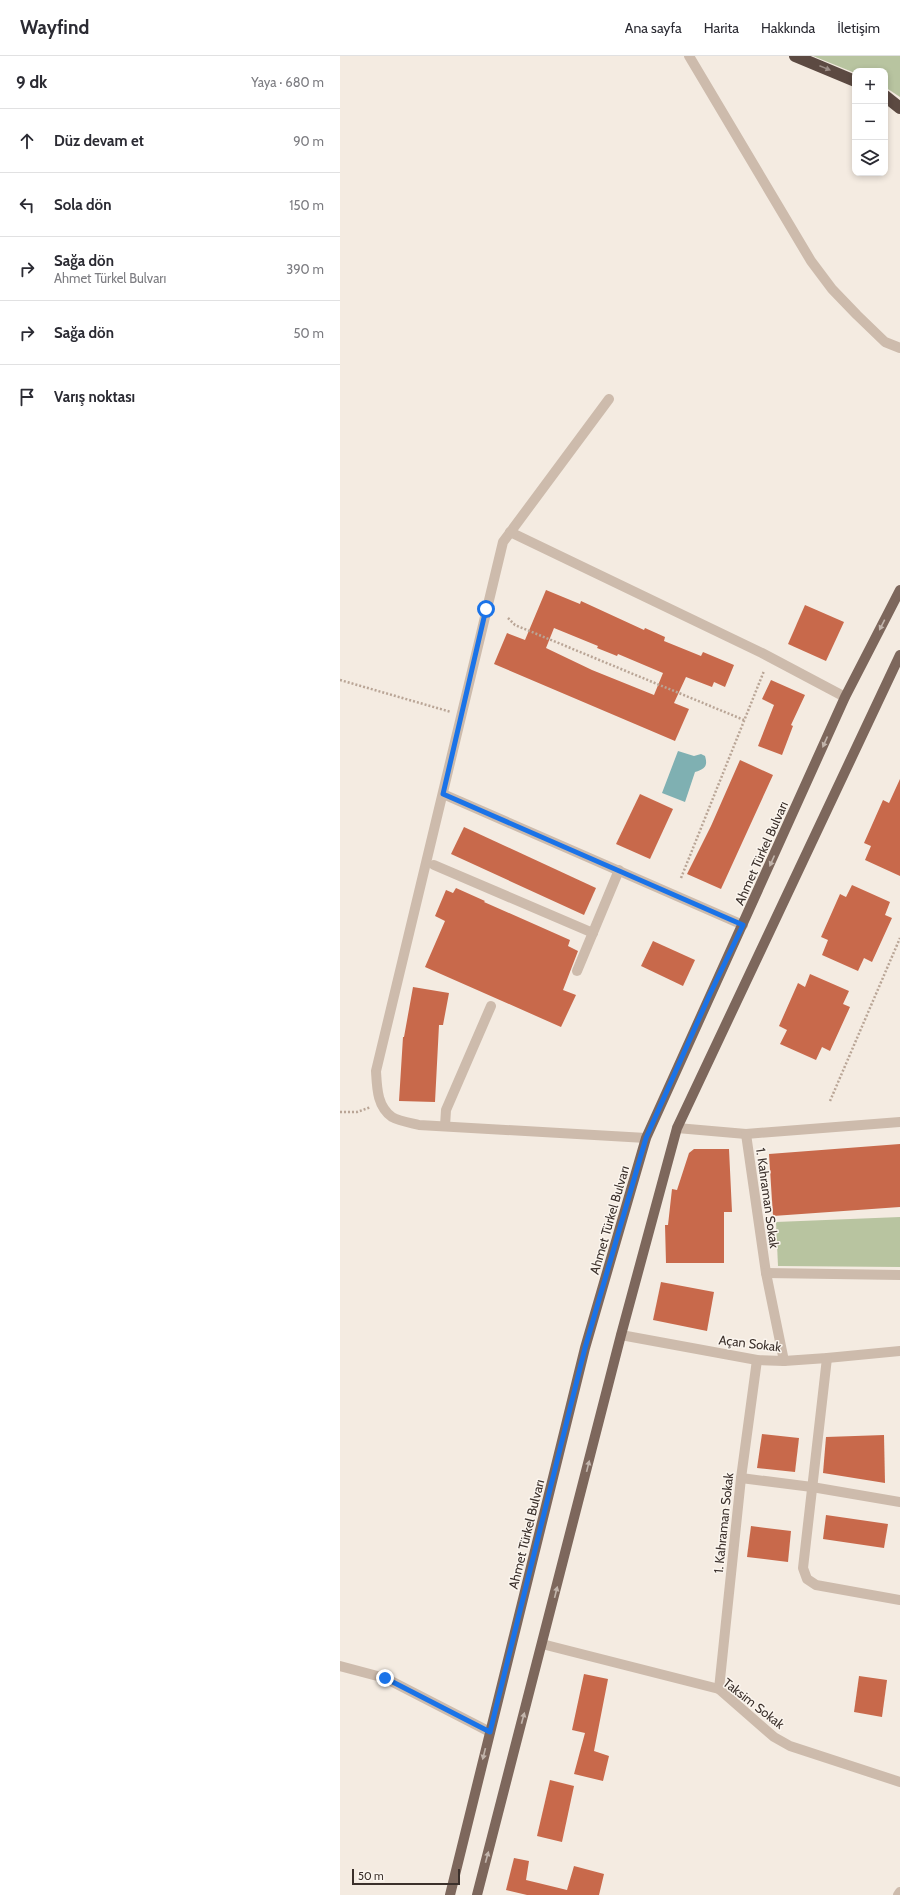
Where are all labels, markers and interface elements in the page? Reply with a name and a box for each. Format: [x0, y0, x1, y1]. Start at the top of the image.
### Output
text: Wayfind [20, 16, 89, 39]
text: Ana sayfa [625, 19, 682, 37]
text: Harita [704, 19, 739, 37]
text: Hakkında [761, 19, 815, 37]
text: İletişim [837, 19, 880, 37]
one-way arrow [820, 66, 832, 72]
map controls [852, 68, 888, 176]
button: + [852, 68, 888, 104]
text: 9 dk [16, 72, 47, 92]
text: Yaya · 680 m [251, 74, 324, 90]
button: − [852, 104, 888, 140]
icon: ahead [16, 130, 38, 152]
text: Düz devam et [54, 132, 144, 150]
text: 90 m [293, 133, 324, 149]
button: layers [852, 140, 888, 176]
icon: left [16, 194, 38, 216]
text: Sola dön [54, 196, 111, 214]
text: 150 m [289, 197, 324, 213]
text: Sağa dön [54, 252, 114, 270]
icon: right [16, 258, 38, 280]
text: 390 m [286, 261, 324, 277]
text: Ahmet Türkel Bulvarı [54, 270, 166, 286]
icon: right [16, 322, 38, 344]
text: Sağa dön [54, 324, 114, 342]
text: 50 m [294, 325, 324, 341]
icon: arrive [16, 386, 38, 408]
text: Varış noktası [54, 388, 135, 406]
route start [477, 600, 495, 618]
one-way arrow [879, 619, 885, 631]
one-way arrow [822, 736, 828, 747]
street label: Ahmet Türkel Bulvarı [731, 798, 791, 908]
one-way arrow [769, 855, 775, 866]
street label: 1. Kahraman Sokak [753, 1147, 783, 1249]
street label: Ahmet Türkel Bulvarı [586, 1164, 632, 1276]
street label: Açan Sokak [718, 1331, 782, 1355]
one-way arrow [585, 1460, 591, 1472]
street label: 1. Kahraman Sokak [710, 1472, 736, 1574]
street label: Ahmet Türkel Bulvarı [505, 1478, 547, 1590]
one-way arrow [553, 1586, 559, 1598]
route end [376, 1669, 394, 1687]
street label: Taksim Sokak [720, 1674, 788, 1732]
one-way arrow [521, 1712, 527, 1724]
one-way arrow [481, 1748, 487, 1761]
one-way arrow [484, 1851, 490, 1863]
scale bar [352, 1867, 460, 1886]
text: 50 m [358, 1869, 384, 1883]

